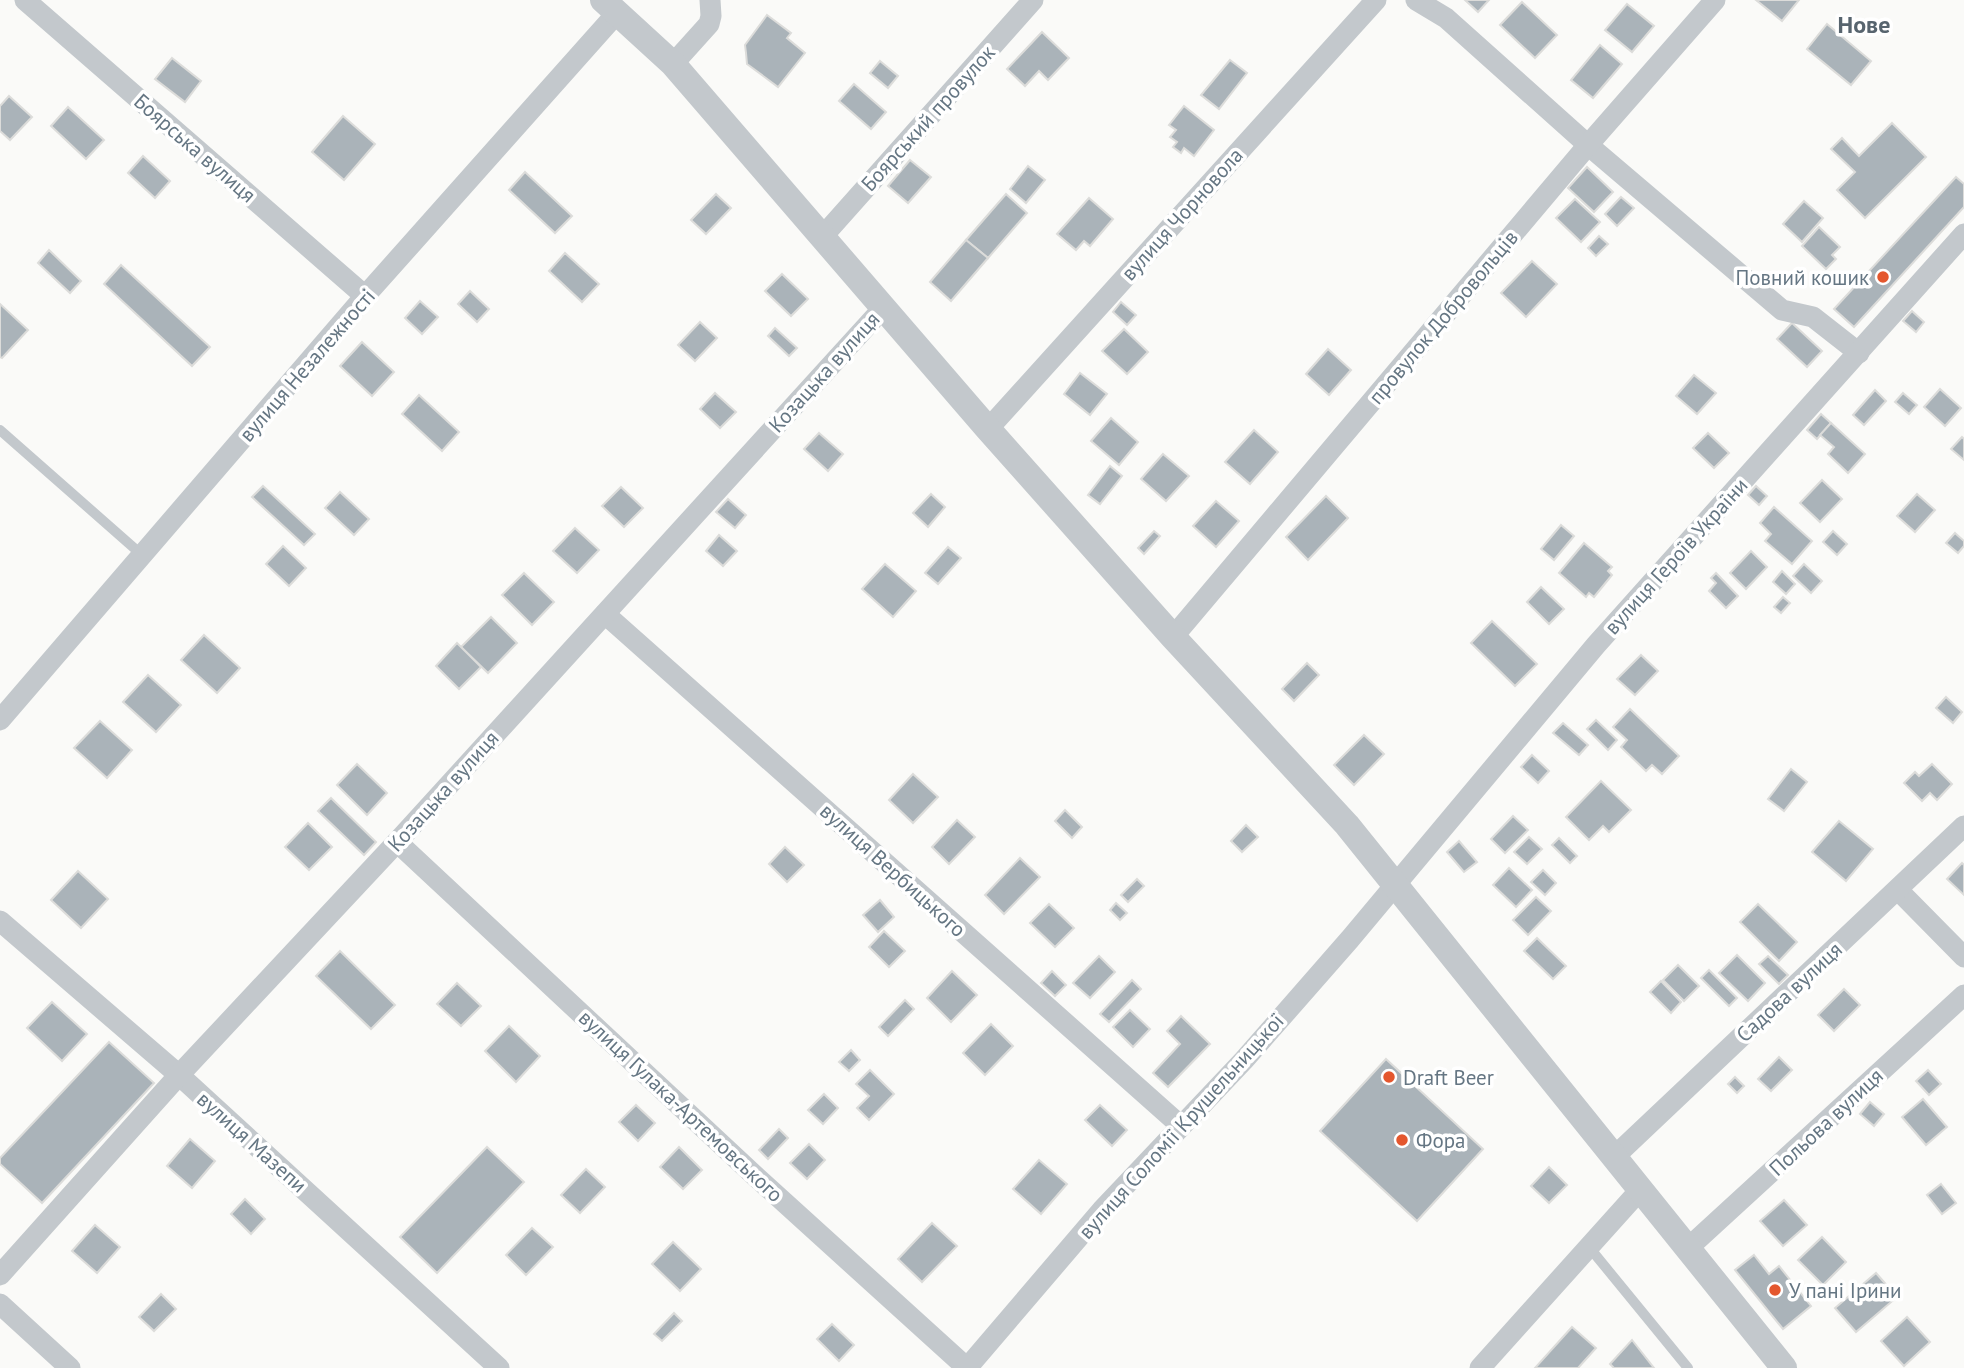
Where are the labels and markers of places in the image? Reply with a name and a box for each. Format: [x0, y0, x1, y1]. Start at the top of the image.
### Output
place label: Повний кошик [1736, 264, 1869, 291]
marker: Повний кошик [1875, 269, 1891, 285]
place label: Draft Beer [1403, 1064, 1494, 1091]
marker: Draft Beer [1381, 1069, 1397, 1085]
place label: Фора [1416, 1127, 1465, 1154]
marker: Фора [1394, 1132, 1410, 1148]
place label: У пані Ірини [1789, 1277, 1902, 1304]
marker: У пані Ірини [1767, 1282, 1783, 1298]

